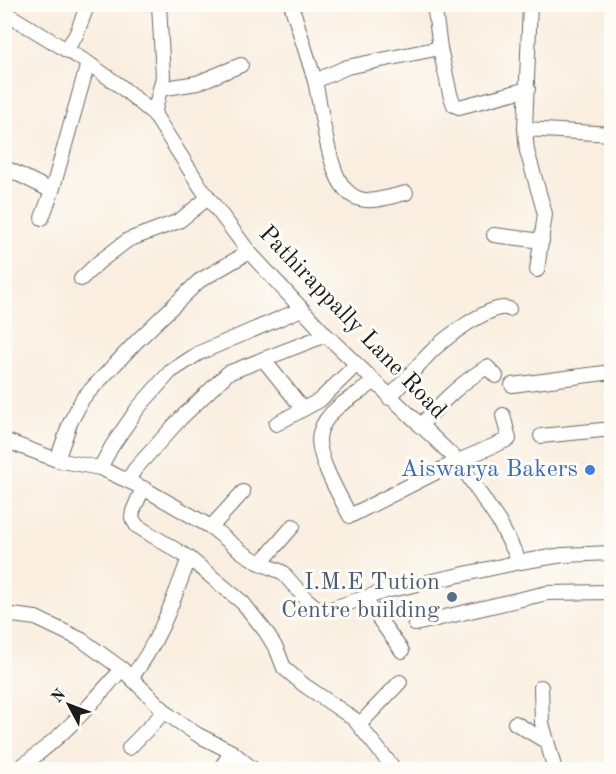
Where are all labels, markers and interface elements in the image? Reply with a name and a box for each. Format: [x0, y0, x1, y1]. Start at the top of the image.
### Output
street label: Pathirappally Lane Road [254, 222, 450, 424]
place label: Aiswarya Bakers [400, 458, 578, 482]
marker: Aiswarya Bakers [583, 463, 597, 477]
place label: I.M.E Tution Centre building [281, 571, 440, 623]
marker: I.M.E Tution Centre building [445, 590, 459, 604]
north arrow [39, 675, 99, 735]
text: N [49, 686, 70, 706]

